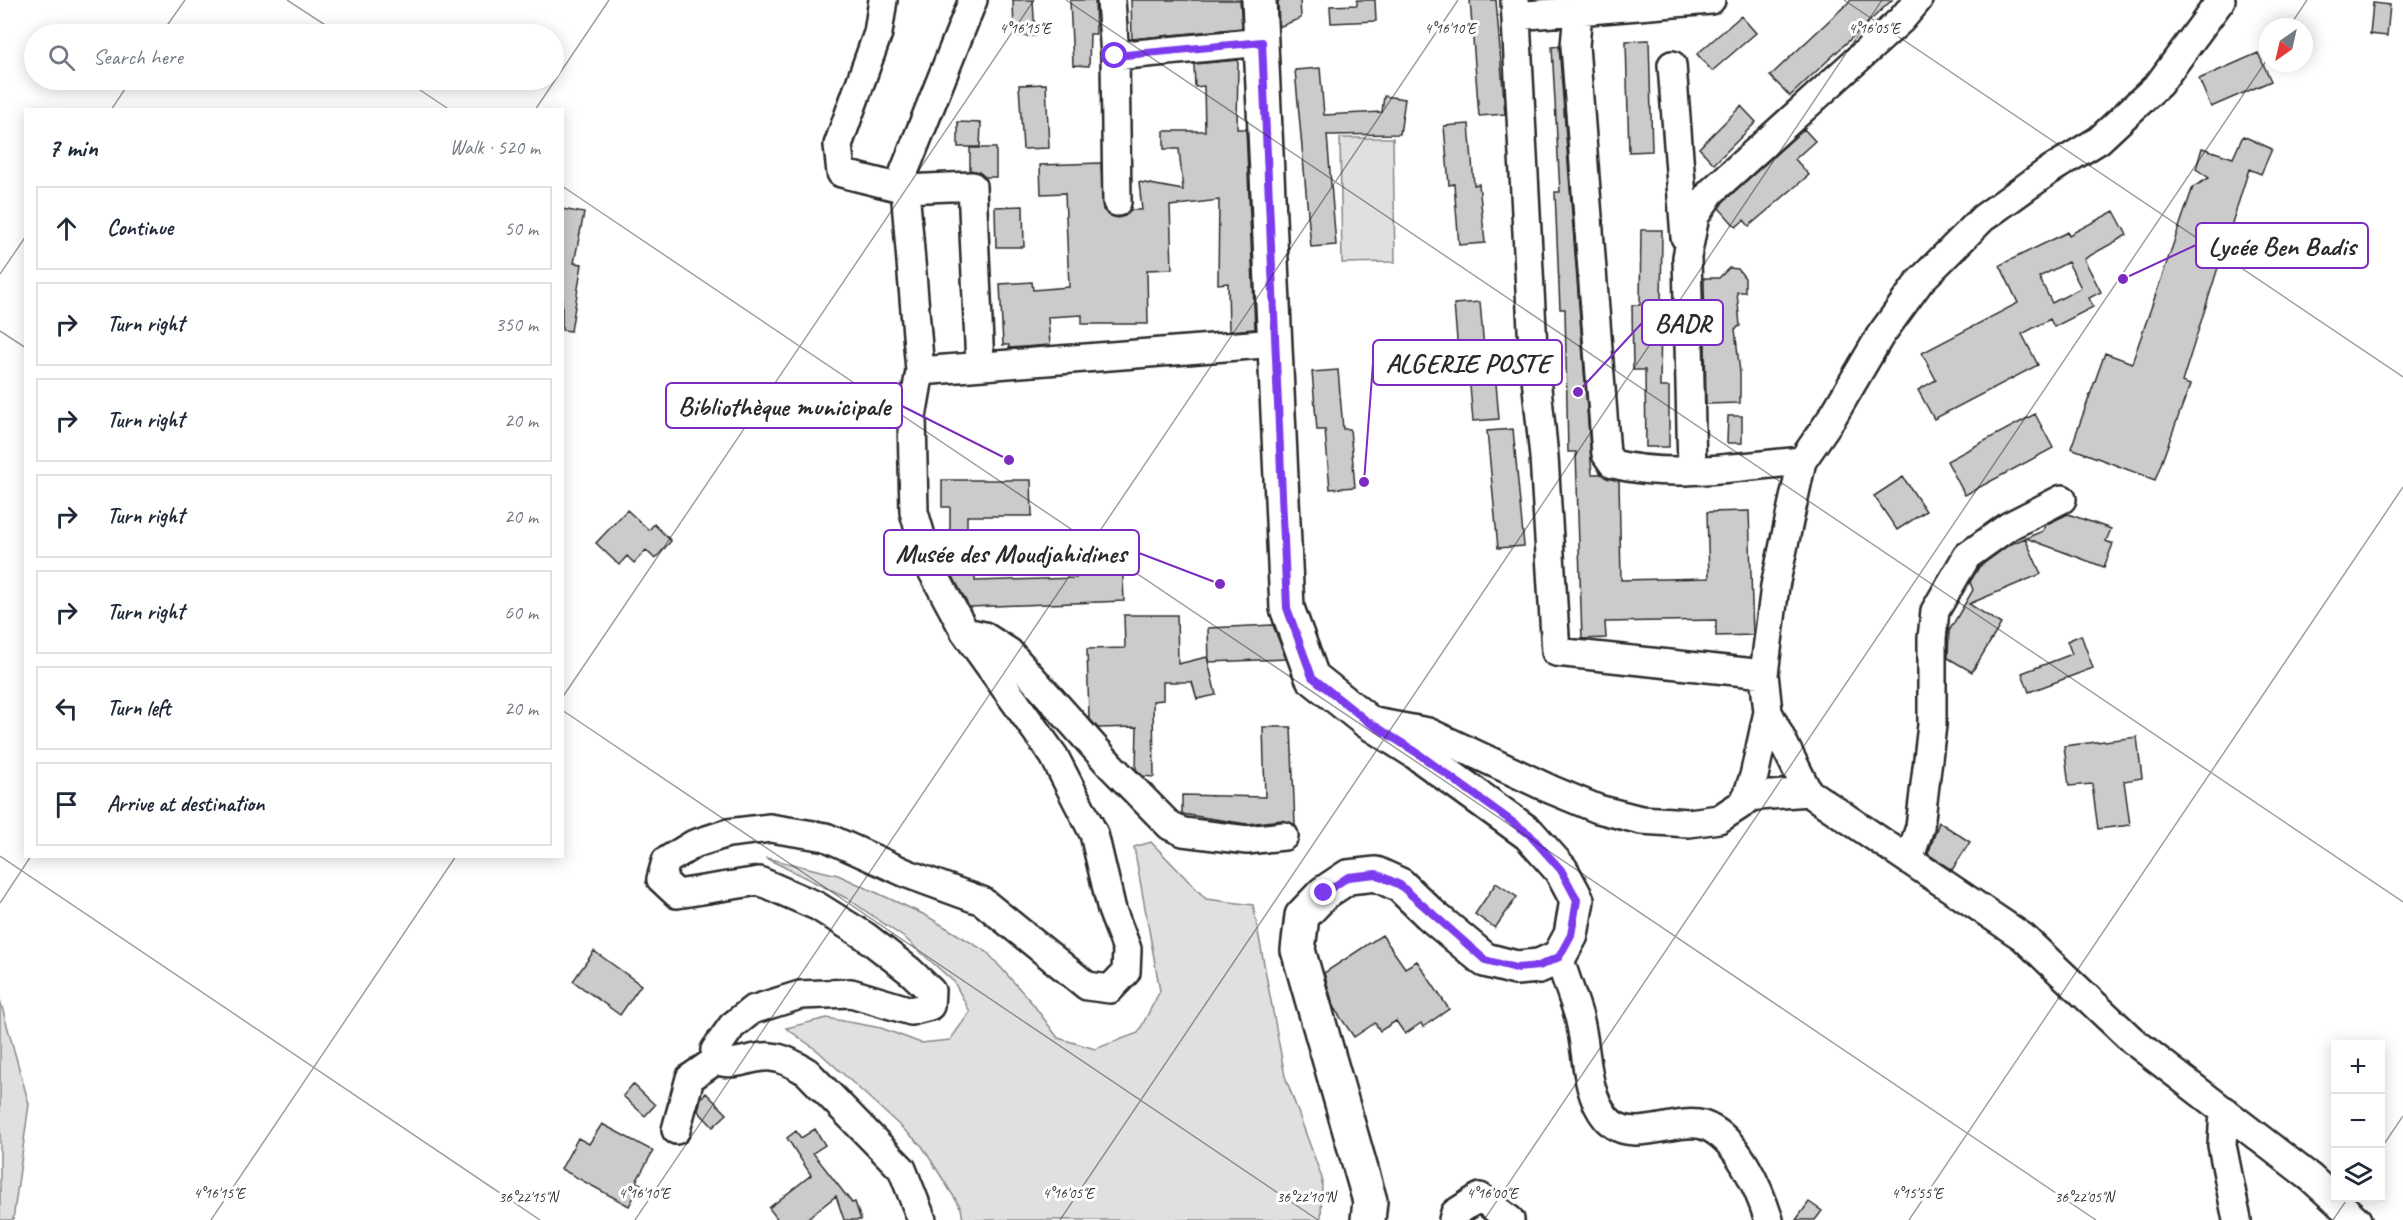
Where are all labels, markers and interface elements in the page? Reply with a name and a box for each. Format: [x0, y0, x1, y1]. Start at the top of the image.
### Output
north arrow [2259, 18, 2313, 72]
text: 4°16'15"E [999, 19, 1053, 38]
text: 4°16'10"E [1424, 19, 1478, 38]
text: 4°16'05"E [1848, 19, 1902, 38]
search box [24, 24, 564, 90]
icon: search [45, 41, 78, 74]
route start [1101, 42, 1127, 68]
text: Search here [93, 43, 183, 71]
text: 7 min [48, 131, 98, 164]
text: Walk · 520 m [450, 135, 540, 160]
icon: ahead [50, 212, 83, 245]
text: Continue [107, 214, 173, 242]
text: 50 m [504, 216, 538, 241]
callout: Lycée Ben Badis [2196, 223, 2368, 268]
text: Lycée Ben Badis [2208, 229, 2358, 263]
callout: BADR [1642, 300, 1723, 345]
text: BADR [1655, 306, 1714, 340]
icon: right [50, 308, 83, 341]
text: Turn right [107, 310, 184, 338]
text: 350 m [495, 312, 538, 337]
callout: ALGERIE POSTE [1373, 340, 1562, 385]
text: ALGERIE POSTE [1386, 346, 1555, 380]
callout: Bibliothèque municipale [666, 383, 902, 428]
text: Bibliothèque municipale [678, 389, 893, 423]
icon: right [50, 404, 83, 437]
text: Turn right [107, 406, 184, 434]
text: 20 m [504, 408, 538, 433]
icon: right [50, 500, 83, 533]
text: Turn right [107, 502, 184, 530]
text: 20 m [504, 504, 538, 529]
callout: Musée des Moudjahidines [884, 530, 1139, 575]
text: Musée des Moudjahidines [896, 536, 1129, 570]
icon: right [50, 596, 83, 629]
text: Turn right [107, 598, 184, 626]
text: 60 m [504, 600, 538, 625]
icon: left [50, 692, 83, 725]
text: Turn left [107, 694, 171, 722]
text: 20 m [504, 696, 538, 721]
icon: arrive [50, 788, 83, 821]
text: Arrive at destination [107, 790, 264, 818]
route end [1310, 879, 1336, 905]
map controls [2331, 1040, 2385, 1202]
button: + [2331, 1040, 2385, 1094]
button: − [2331, 1094, 2385, 1148]
button: layers [2331, 1148, 2385, 1202]
text: 4°16'15"E [193, 1184, 247, 1203]
text: 4°16'10"E [618, 1184, 672, 1203]
text: 4°16'05"E [1042, 1184, 1096, 1203]
text: 4°16'00"E [1466, 1184, 1520, 1203]
text: 4°15'55"E [1891, 1184, 1945, 1203]
text: 36°22'15"N [498, 1188, 561, 1207]
text: 36°22'10"N [1276, 1188, 1339, 1207]
text: 36°22'05"N [2054, 1188, 2117, 1207]

